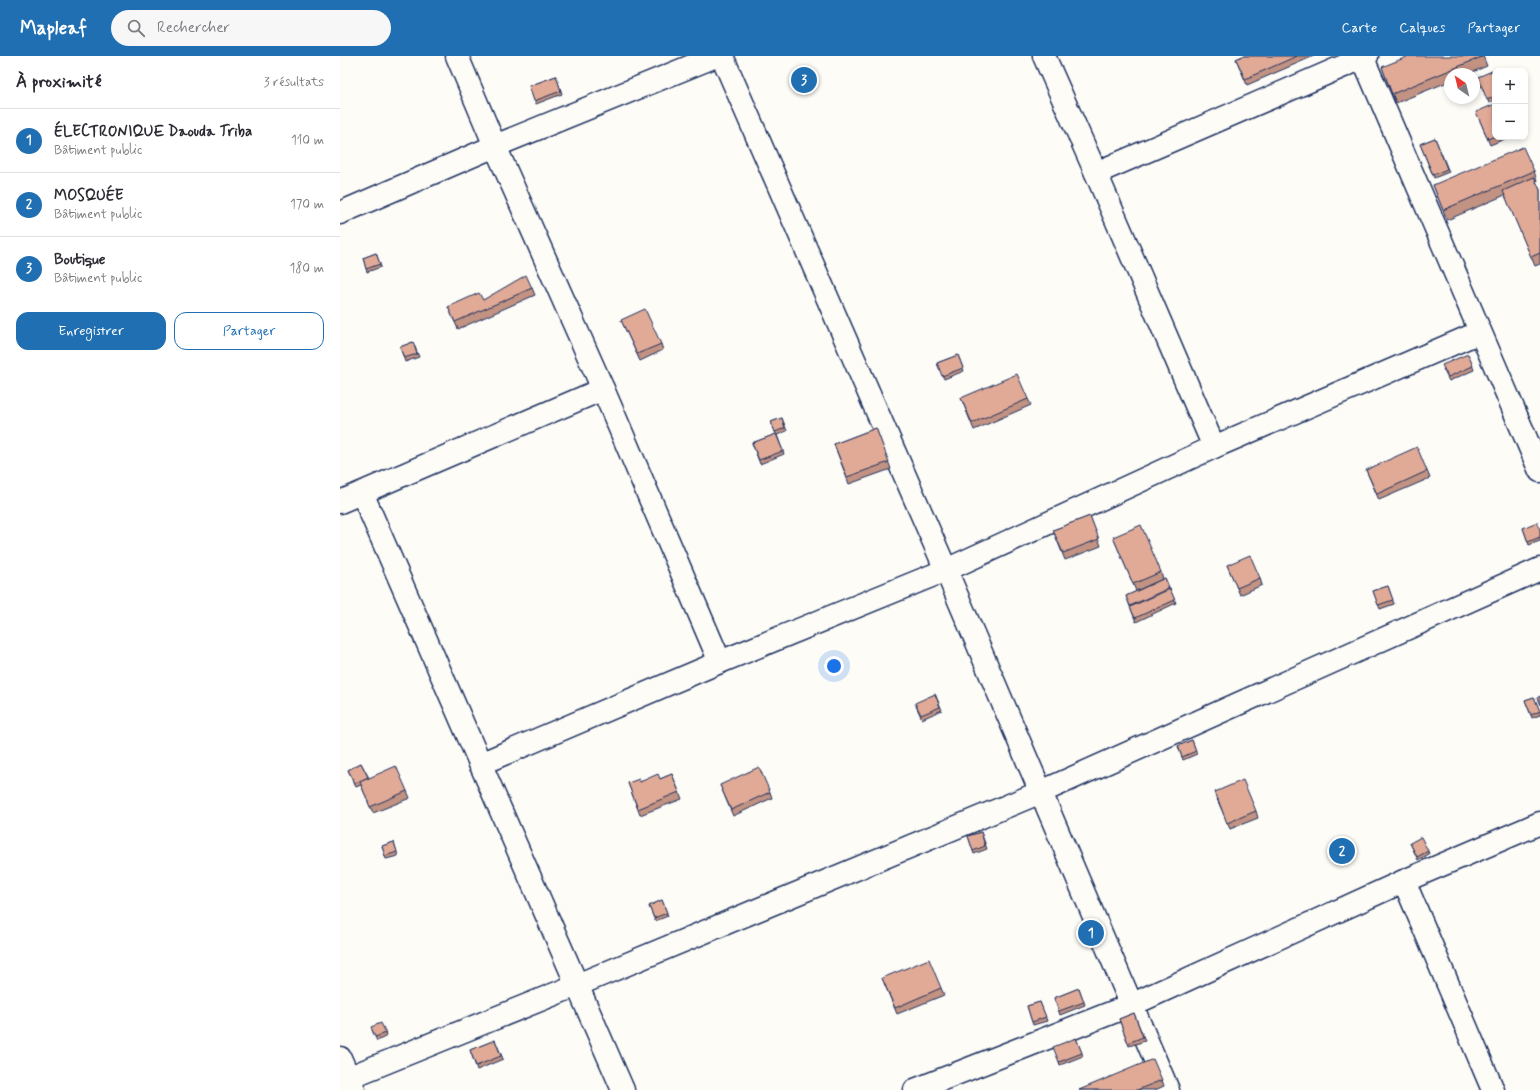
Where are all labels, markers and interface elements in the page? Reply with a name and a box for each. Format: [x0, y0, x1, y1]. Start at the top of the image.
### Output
search box [111, 10, 391, 46]
text: Mapleaf [20, 16, 87, 41]
icon: search [125, 17, 147, 39]
text: Rechercher [157, 18, 230, 38]
text: Carte [1341, 19, 1377, 37]
text: Calques [1399, 19, 1445, 37]
text: Partager [1467, 19, 1520, 37]
pin: 3 [791, 65, 817, 95]
north arrow [1444, 68, 1480, 104]
map controls [1492, 68, 1528, 140]
button: + [1492, 68, 1528, 104]
text: À proximité [16, 71, 101, 93]
text: 3 résultats [264, 74, 324, 91]
button: − [1492, 104, 1528, 140]
text: ÉLECTRONIQUE Daouda Triba [54, 122, 252, 142]
text: 1 [26, 132, 32, 149]
text: 110 m [291, 132, 324, 149]
text: Bâtiment public [54, 142, 142, 159]
text: MOSQUÉE [54, 186, 124, 206]
text: 2 [26, 196, 32, 213]
text: 170 m [290, 196, 324, 213]
text: Bâtiment public [54, 206, 142, 223]
text: Boutique [54, 250, 106, 270]
text: 3 [26, 260, 32, 277]
text: 180 m [289, 260, 324, 277]
text: Bâtiment public [54, 270, 142, 287]
button: Enregistrer [16, 312, 166, 350]
button: Partager [174, 312, 324, 350]
your location [824, 656, 844, 676]
pin: 2 [1329, 836, 1355, 866]
pin: 1 [1078, 918, 1104, 948]

